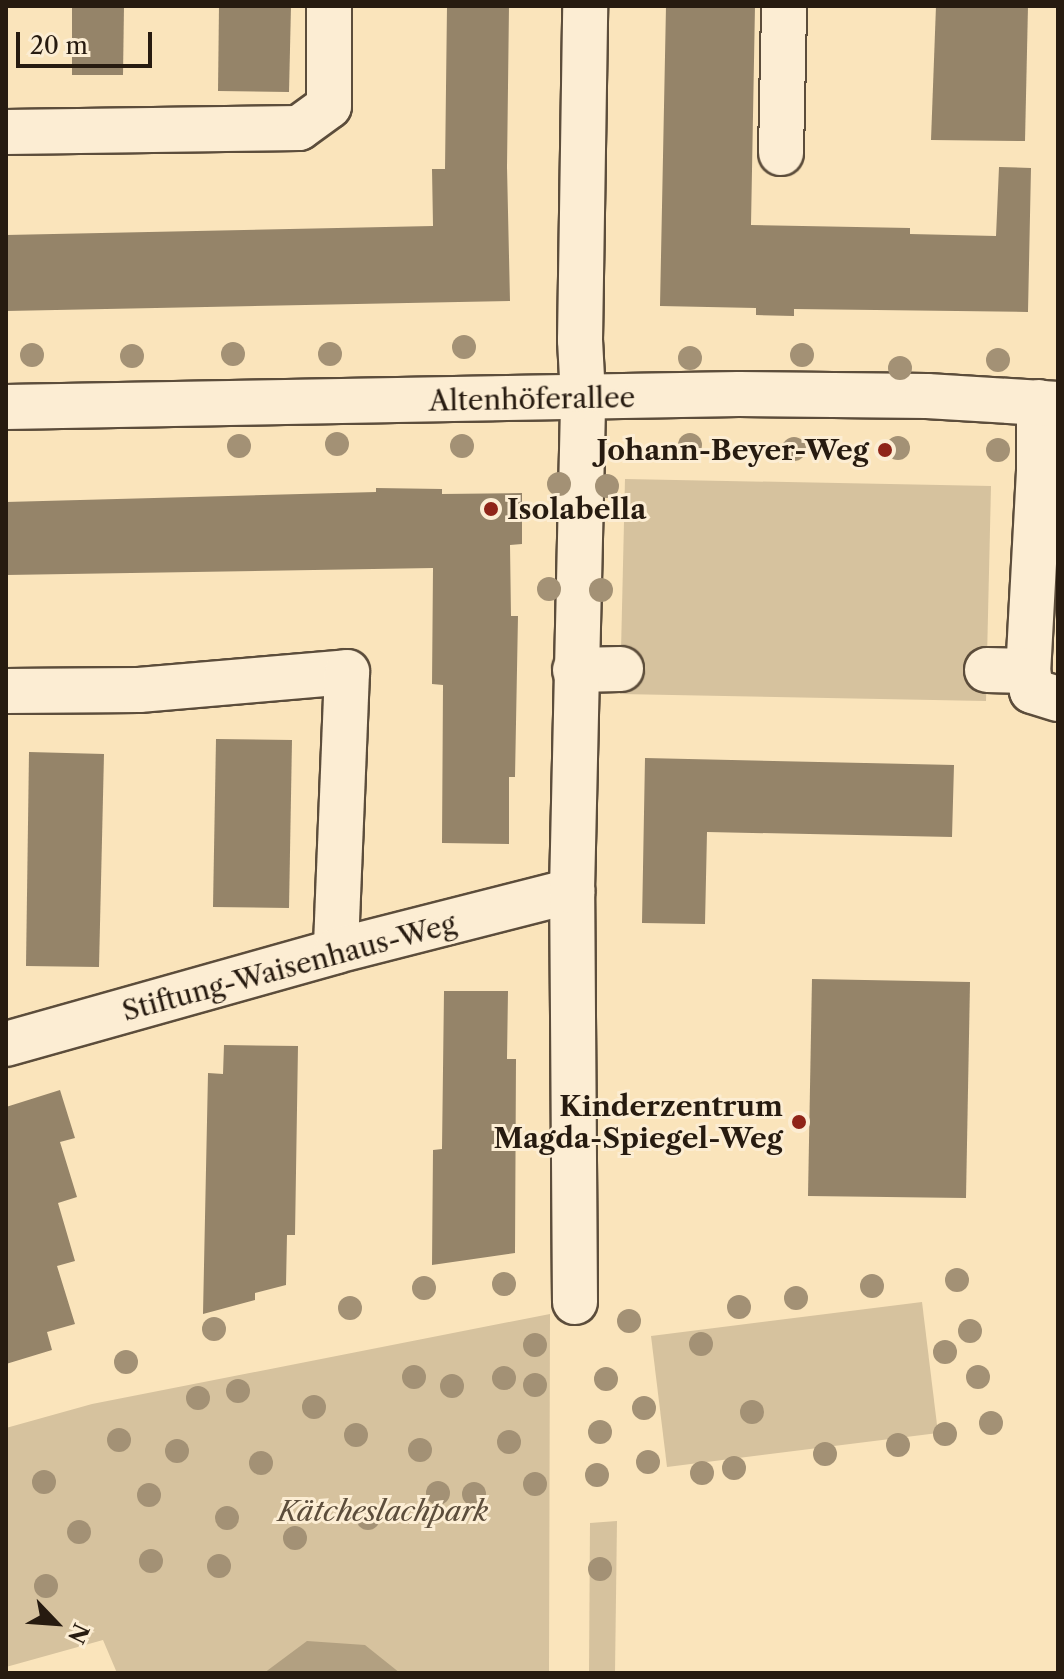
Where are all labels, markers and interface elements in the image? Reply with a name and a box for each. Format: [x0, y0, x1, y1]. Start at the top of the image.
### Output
scale bar [20, 16, 156, 66]
text: 20 m [30, 31, 88, 60]
street label: Altenhöferallee [428, 380, 636, 418]
place label: Johann-Beyer-Weg [596, 433, 869, 467]
marker: Johann-Beyer-Weg [876, 441, 894, 459]
place label: Isolabella [507, 492, 646, 526]
marker: Isolabella [482, 500, 500, 518]
street label: Stiftung-Waisenhaus-Weg [118, 906, 460, 1028]
place label: Kinderzentrum Magda-Spiegel-Weg [493, 1089, 783, 1155]
marker: Kinderzentrum Magda-Spiegel-Weg [790, 1113, 808, 1131]
park label: Kätcheslachpark [278, 1494, 488, 1528]
north arrow [16, 1583, 96, 1663]
text: N [62, 1619, 94, 1648]

